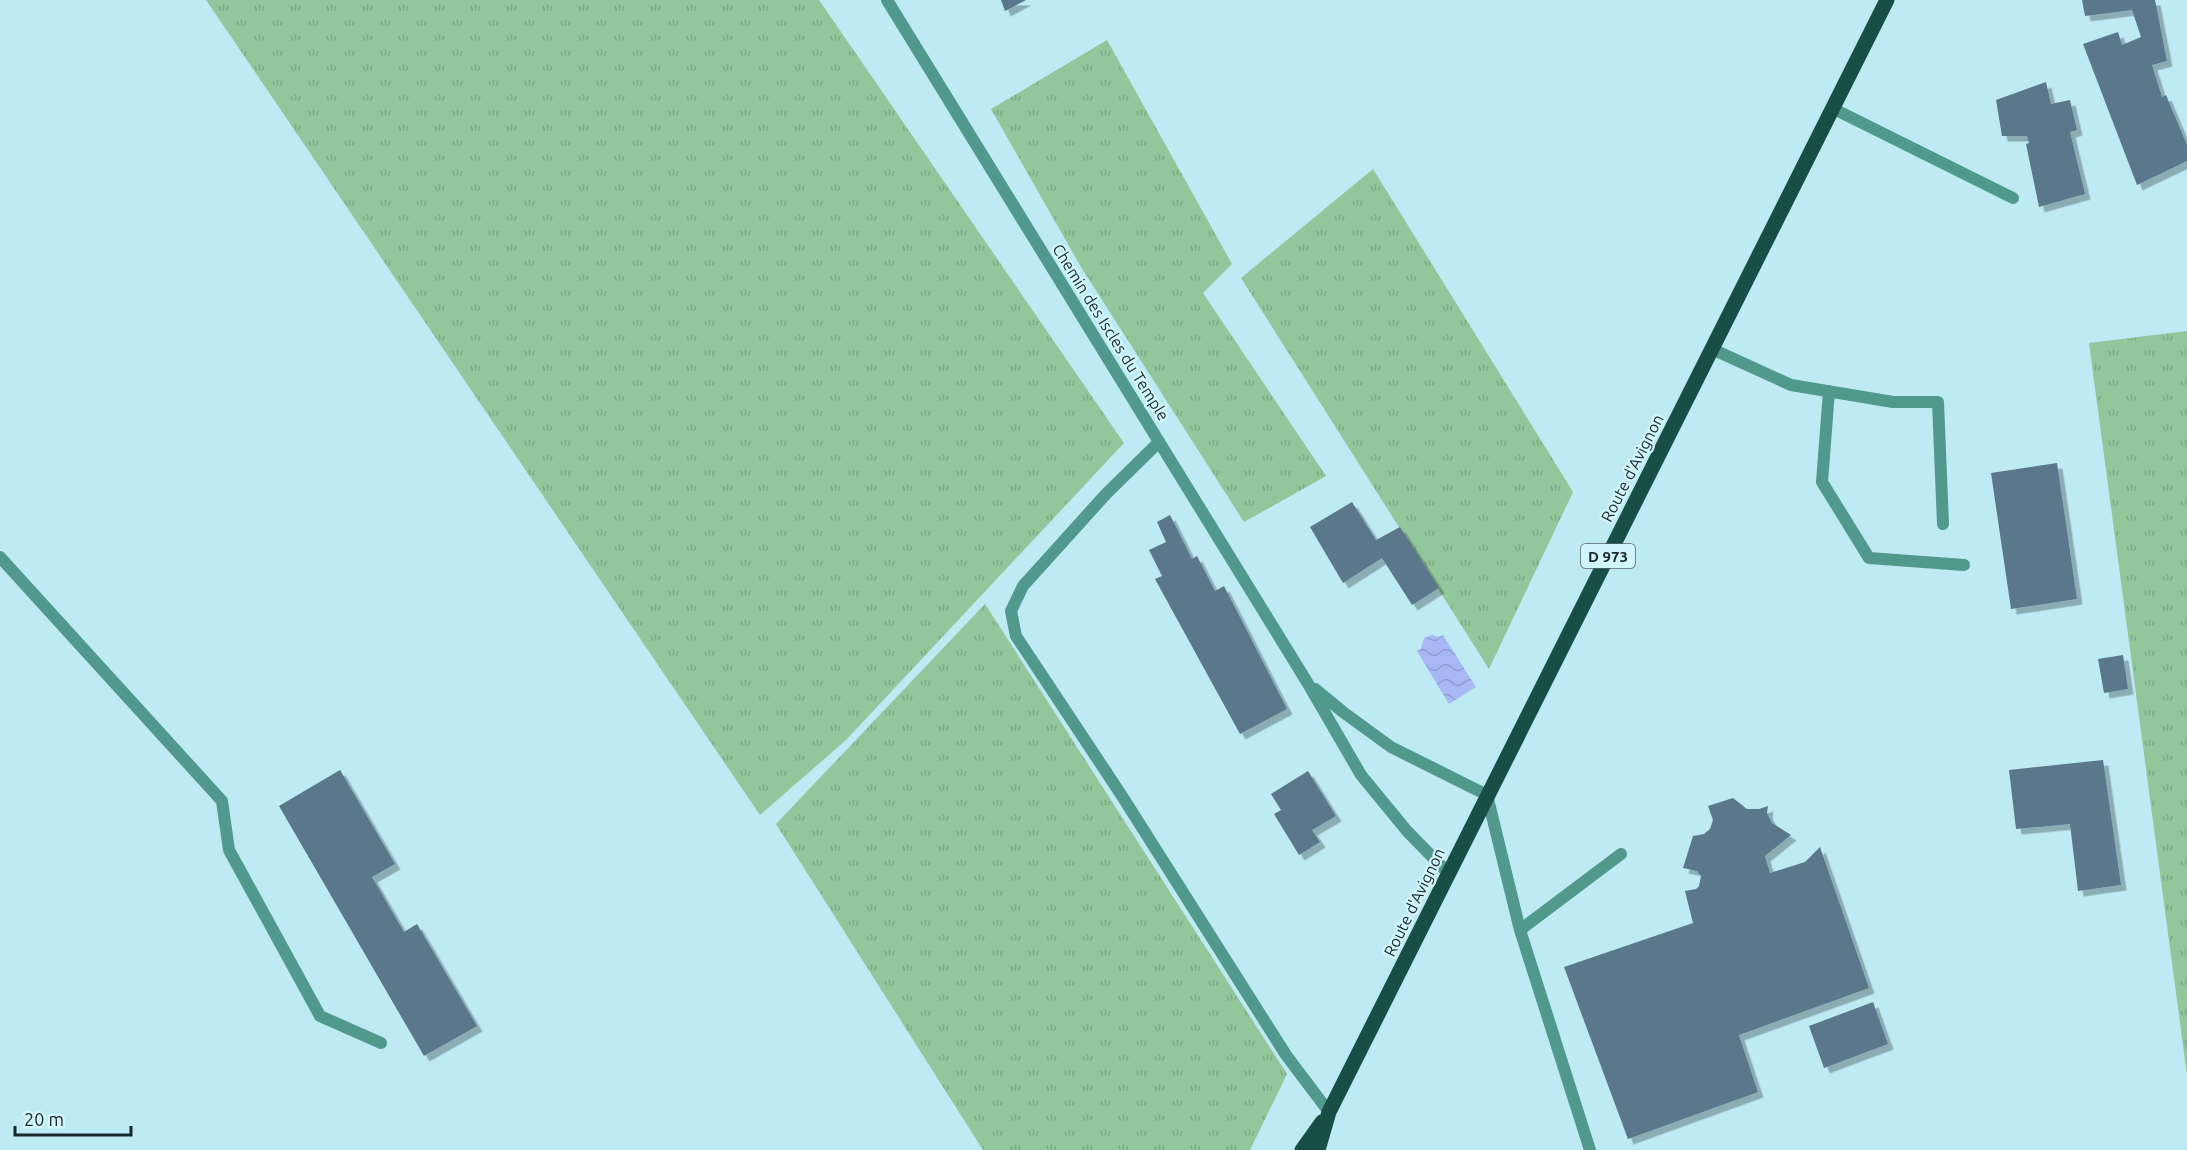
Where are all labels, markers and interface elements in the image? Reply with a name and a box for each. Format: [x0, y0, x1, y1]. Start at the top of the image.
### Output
street label: Chemin des Iscles du Temple [1049, 241, 1173, 423]
street label: Route d'Avignon [1597, 411, 1667, 525]
road number: D 973 [1581, 544, 1635, 568]
street label: Route d'Avignon [1380, 845, 1448, 959]
scale bar [15, 1099, 130, 1137]
text: 20 m [24, 1109, 64, 1129]

